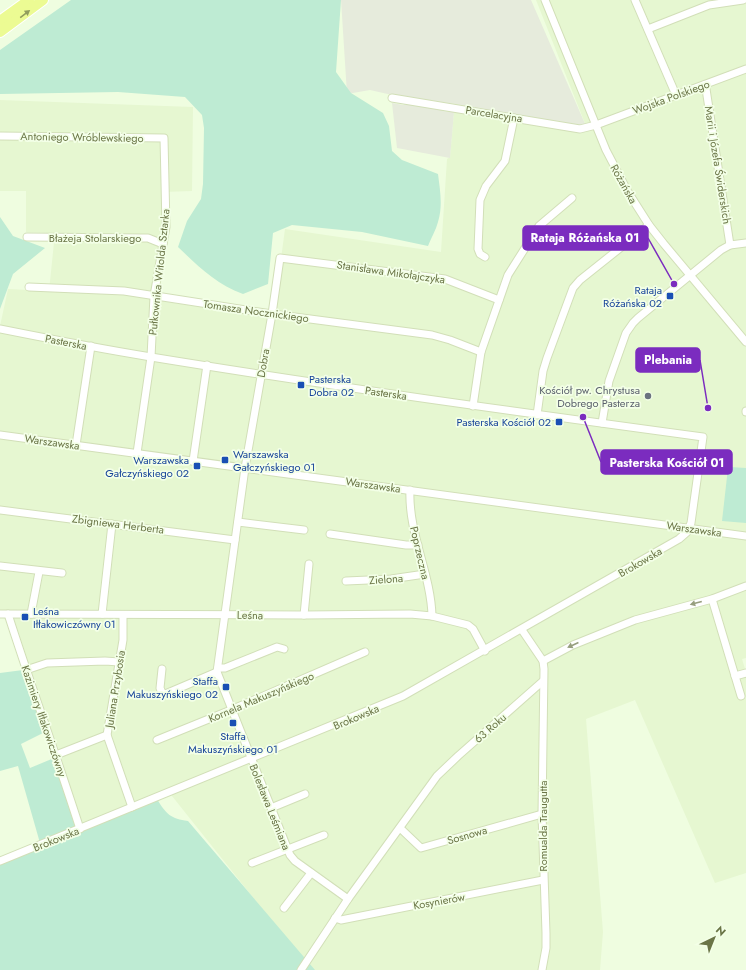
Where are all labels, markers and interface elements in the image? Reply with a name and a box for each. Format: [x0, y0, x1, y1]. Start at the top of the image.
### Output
one-way arrow [19, 10, 30, 18]
street label: Wojska Polskiego [630, 76, 712, 118]
street label: Parcelacyjna [464, 102, 524, 126]
street label: Marii i Józefa Świderskich [701, 105, 735, 225]
street label: Antoniego Wróblewskiego [20, 128, 144, 146]
street label: Różańska [607, 161, 641, 207]
street label: Pułkownika Witolda Sztarka [144, 208, 174, 336]
callout: Rataja Różańska 01 [523, 226, 648, 250]
text: Rataja Różańska 01 [531, 229, 639, 247]
street label: Błażeja Stolarskiego [49, 230, 141, 246]
street label: Stanisława Mikołajczyka [336, 256, 446, 288]
place label: Rataja Różańska 02 [603, 282, 662, 311]
marker: Rataja Różańska 02 [665, 291, 675, 301]
street label: Tomasza Nocznickiego [202, 296, 310, 326]
street label: Pasterska [44, 330, 88, 354]
street label: Dobra [253, 347, 273, 379]
callout: Plebania [636, 348, 700, 372]
text: Plebania [644, 351, 692, 369]
place label: Pasterska Dobra 02 [309, 371, 354, 400]
marker: Pasterska Dobra 02 [296, 380, 306, 390]
street label: Pasterska [364, 382, 408, 404]
place label: Kościół pw. Chrystusa Dobrego Pasterza [539, 382, 640, 411]
marker: Kościół pw. Chrystusa Dobrego Pasterza [643, 391, 653, 401]
place label: Pasterska Kościół 02 [456, 414, 551, 430]
marker: Pasterska Kościół 02 [554, 417, 564, 427]
street label: Warszawska [23, 430, 81, 454]
place label: Warszawska Gałczyńskiego 01 [233, 446, 315, 475]
callout: Pasterska Kościół 01 [601, 450, 732, 474]
place label: Warszawska Gałczyńskiego 02 [105, 452, 189, 481]
text: Pasterska Kościół 01 [610, 454, 724, 472]
marker: Warszawska Gałczyńskiego 01 [220, 455, 230, 465]
marker: Warszawska Gałczyńskiego 02 [192, 461, 202, 471]
street label: Warszawska [344, 473, 402, 497]
street label: Zbigniewa Herberta [71, 510, 165, 538]
street label: Warszawska [665, 517, 723, 541]
street label: Poprzeczna [406, 525, 434, 581]
street label: Brokowska [615, 543, 665, 581]
street label: Zielona [368, 570, 404, 588]
one-way arrow [690, 600, 702, 606]
place label: Leśna Iłłakowiczówny 01 [33, 603, 116, 632]
street label: Leśna [237, 607, 263, 623]
marker: Leśna Iłłakowiczówny 01 [20, 612, 30, 622]
one-way arrow [567, 642, 579, 648]
street label: Juliana Przybosia [101, 649, 129, 731]
street label: Kazimiery Iłłakowiczówny [17, 663, 71, 779]
street label: Kornela Makuszyńskiego [206, 668, 316, 726]
place label: Staffa Makuszyńskiego 02 [127, 673, 218, 702]
marker: Staffa Makuszyńskiego 02 [221, 682, 231, 692]
street label: Brokowska [331, 700, 381, 734]
street label: 63 Roku [470, 709, 510, 747]
marker: Staffa Makuszyńskiego 01 [228, 718, 238, 728]
place label: Staffa Makuszyńskiego 01 [188, 728, 278, 757]
street label: Bolesława Leśmiana [245, 762, 295, 852]
street label: Romualda Traugutta [535, 781, 551, 871]
street label: Sosnowa [445, 822, 489, 848]
street label: Brokowska [31, 823, 81, 855]
street label: Kosynierów [412, 888, 467, 913]
north arrow [694, 918, 734, 958]
text: N [712, 922, 729, 940]

